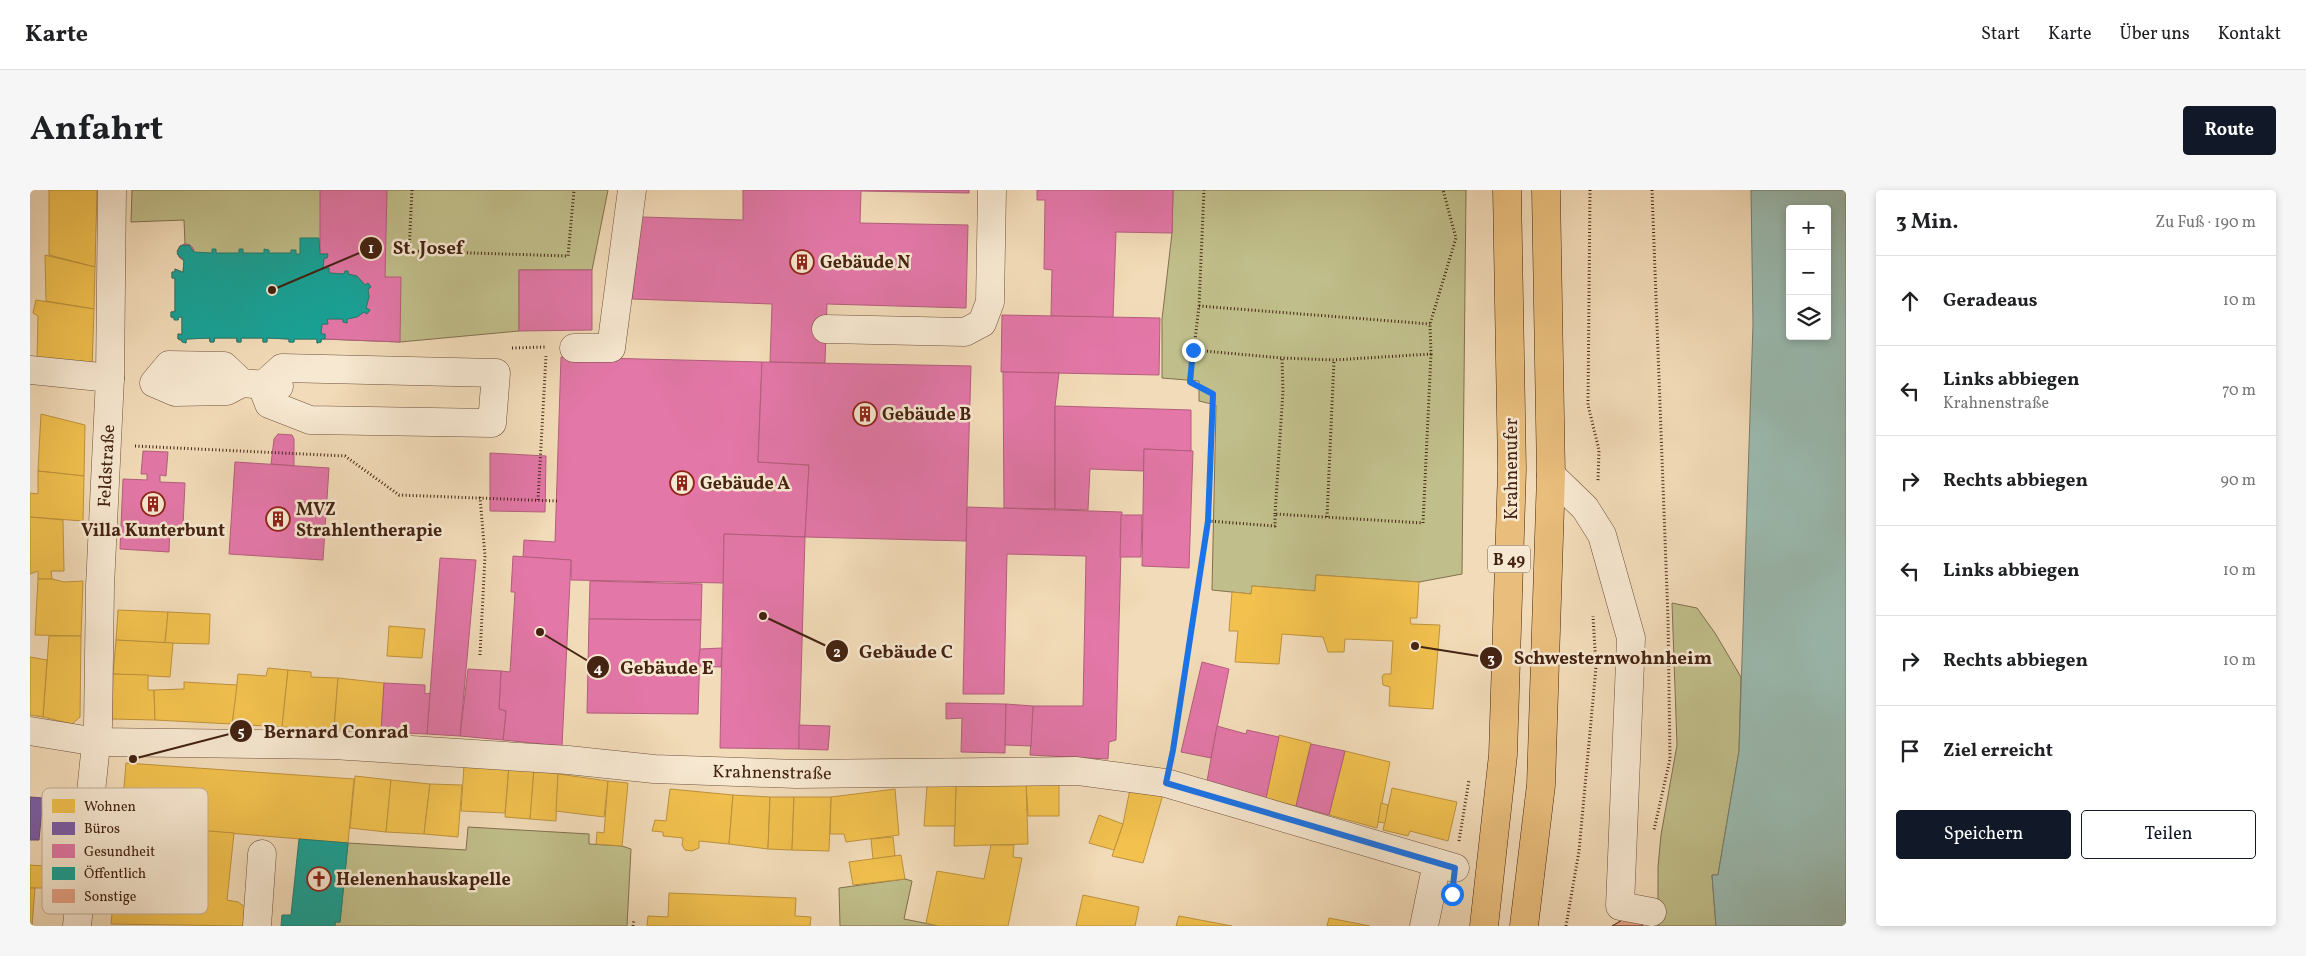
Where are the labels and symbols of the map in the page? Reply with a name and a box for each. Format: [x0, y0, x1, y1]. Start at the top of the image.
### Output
callout: St. Josef [358, 231, 474, 265]
text: St. Josef [393, 236, 465, 262]
text: 1 [368, 239, 374, 260]
building icon: Gebäude N [789, 249, 815, 275]
place label: Gebäude N [820, 251, 910, 276]
route end [1182, 339, 1205, 362]
building icon: Gebäude B [852, 401, 878, 427]
place label: Gebäude B [882, 403, 971, 428]
street label: Krahnenufer [1500, 418, 1525, 520]
street label: Feldstraße [93, 424, 122, 508]
building icon: Gebäude A [669, 470, 695, 496]
place label: Gebäude A [700, 472, 790, 497]
building icon: Villa Kunterbunt [140, 491, 166, 517]
place label: MVZ Strahlentherapie [296, 498, 442, 544]
building icon: MVZ Strahlentherapie [265, 506, 291, 532]
place label: Villa Kunterbunt [81, 519, 225, 544]
road number: B 49 [1488, 546, 1530, 572]
callout: Gebäude C [825, 634, 963, 668]
text: Gebäude C [859, 640, 953, 666]
callout: Schwesternwohnheim [1479, 641, 1722, 675]
text: 2 [833, 643, 841, 664]
text: Schwesternwohnheim [1514, 646, 1712, 672]
text: 3 [1487, 649, 1495, 670]
callout: Gebäude E [586, 650, 724, 684]
text: Gebäude E [620, 656, 714, 682]
text: 4 [593, 659, 603, 680]
callout: Bernard Conrad [228, 714, 419, 748]
text: Bernard Conrad [263, 720, 409, 746]
text: 5 [237, 722, 245, 743]
street label: Krahnenstraße [712, 760, 832, 787]
legend [42, 788, 208, 914]
text: Wohnen [84, 798, 136, 817]
text: Büros [84, 820, 120, 839]
text: Gesundheit [84, 843, 155, 862]
text: Öffentlich [84, 865, 146, 884]
church icon: Helenenhauskapelle [306, 866, 332, 892]
place label: Helenenhauskapelle [336, 868, 511, 893]
route start [1441, 883, 1464, 906]
text: Sonstige [84, 888, 137, 907]

